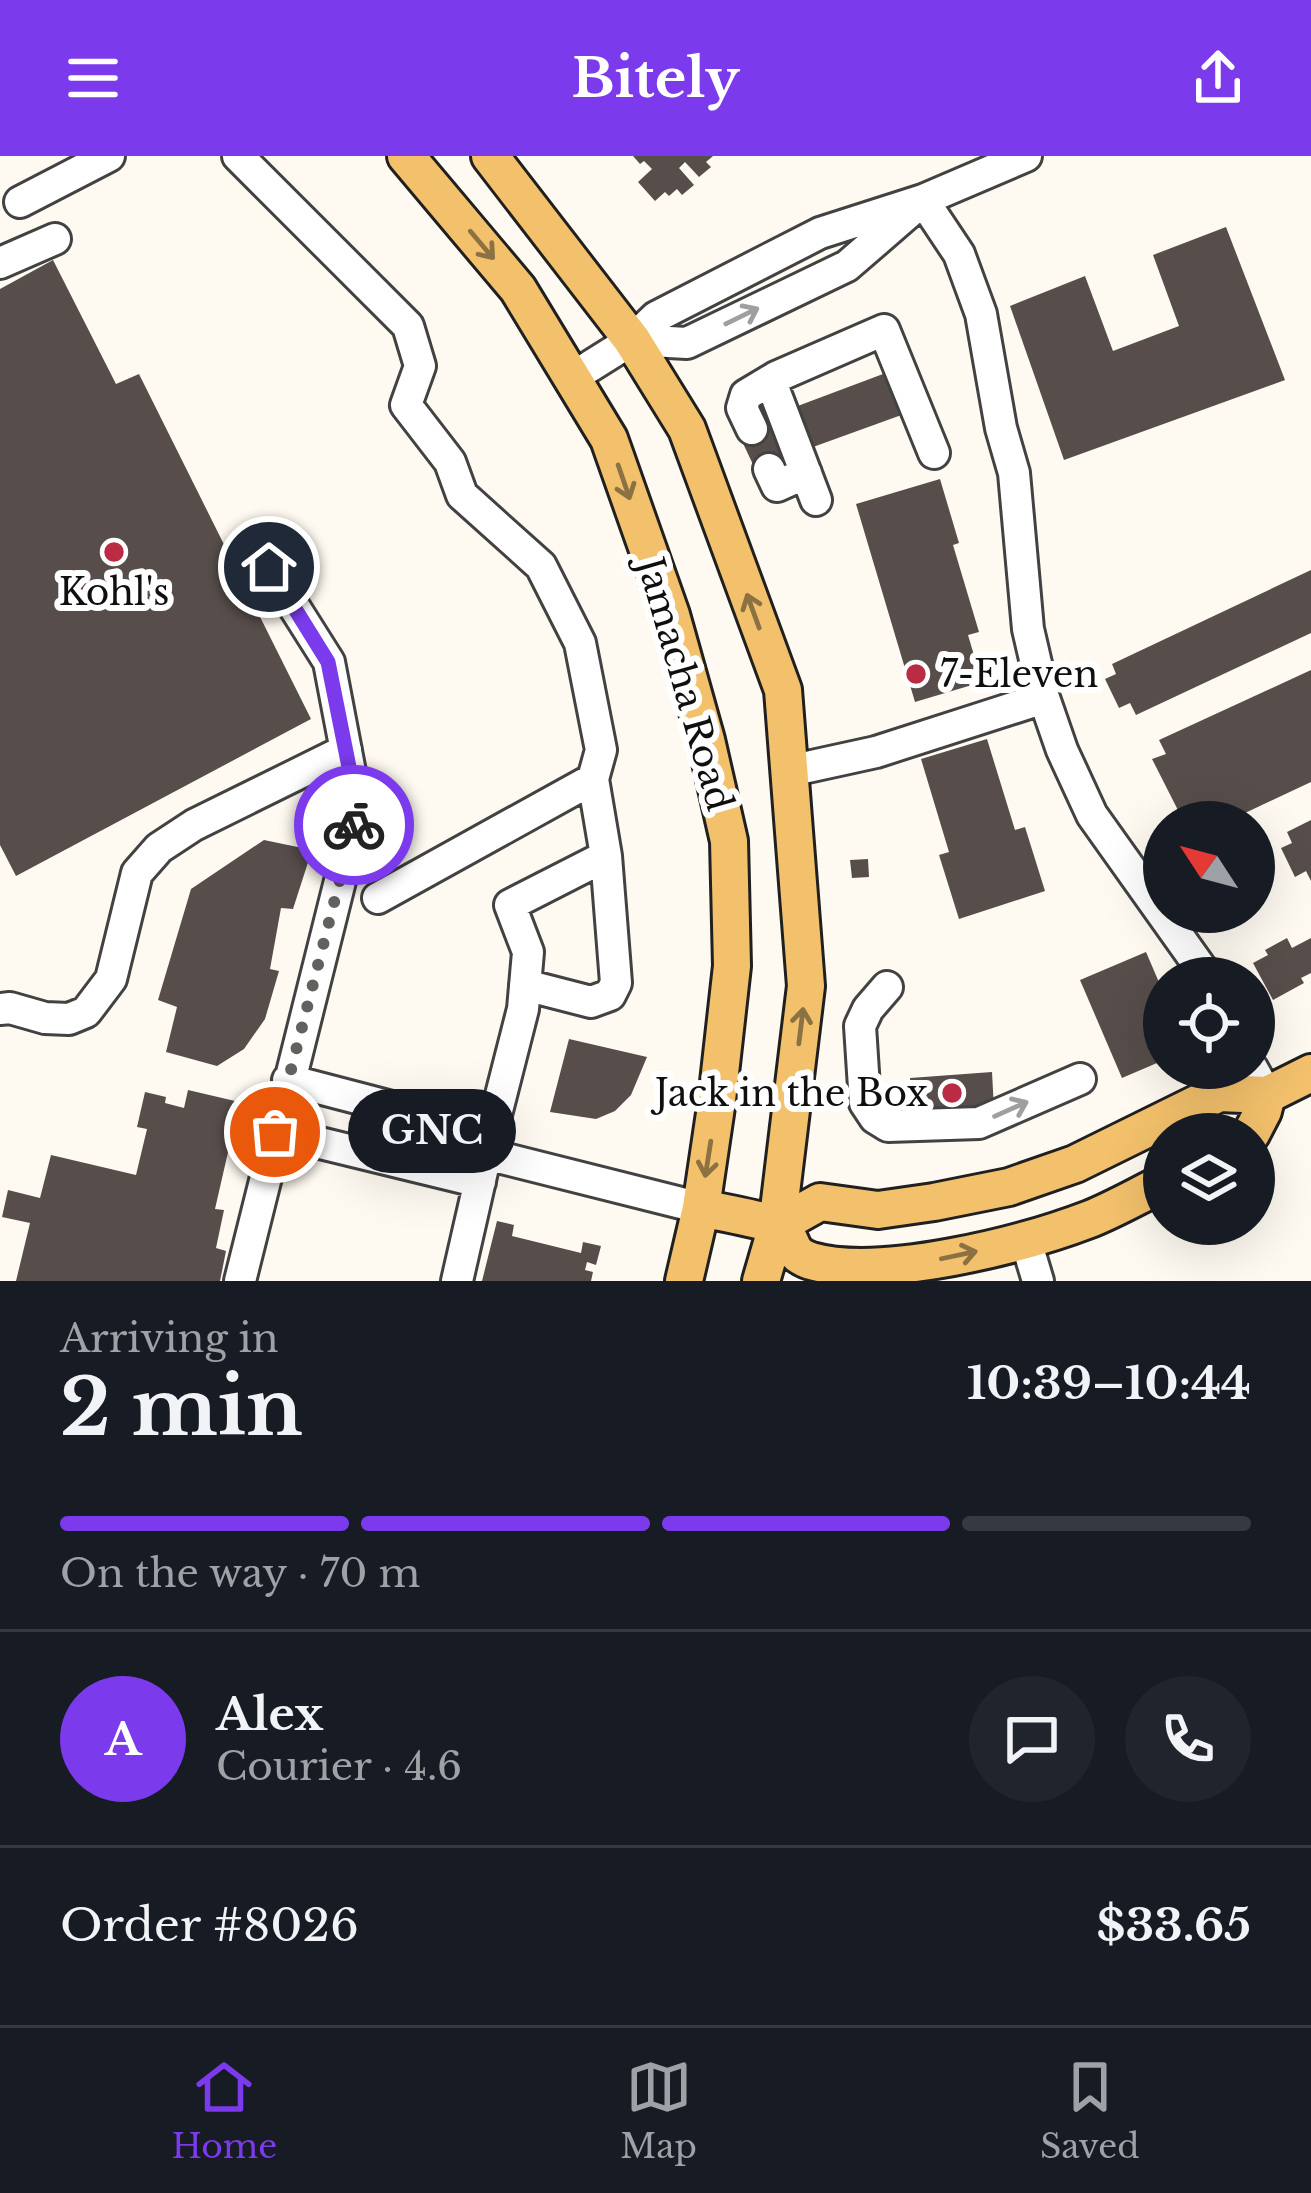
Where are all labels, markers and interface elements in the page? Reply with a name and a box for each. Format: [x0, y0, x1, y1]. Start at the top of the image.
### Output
icon: menu [60, 45, 126, 111]
text: Bitely [571, 45, 740, 112]
icon: share [1185, 45, 1251, 111]
one-way arrow [467, 229, 495, 260]
one-way arrow [724, 304, 760, 326]
one-way arrow [615, 462, 636, 499]
pin [218, 516, 320, 618]
icon: home [236, 534, 302, 600]
marker: Kohl's [101, 539, 127, 565]
street label: Jamacha Road [626, 548, 743, 816]
place label: Kohl's [59, 570, 169, 615]
one-way arrow [741, 593, 763, 630]
place label: 7-Eleven [940, 652, 1098, 697]
marker: 7-Eleven [903, 661, 929, 687]
courier [294, 765, 414, 885]
icon: bike [321, 792, 387, 858]
north arrow [1143, 801, 1275, 933]
map controls [1143, 801, 1275, 1245]
button: locate [1143, 957, 1275, 1089]
one-way arrow [790, 1008, 812, 1047]
place label: Jack in the Box [651, 1071, 928, 1116]
marker: Jack in the Box [939, 1080, 965, 1106]
pin [224, 1081, 326, 1183]
callout: GNC [347, 1090, 515, 1174]
one-way arrow [992, 1097, 1028, 1119]
icon: bag [242, 1099, 308, 1165]
text: GNC [381, 1106, 483, 1155]
button: layers [1143, 1113, 1275, 1245]
one-way arrow [696, 1138, 719, 1177]
one-way arrow [940, 1242, 978, 1265]
text: Arriving in [60, 1314, 279, 1363]
text: 10:39–10:44 [967, 1355, 1251, 1411]
text: 2 min [60, 1359, 303, 1456]
text: On the way · 70 m [60, 1549, 420, 1598]
button: chat [969, 1676, 1095, 1802]
button: phone [1125, 1676, 1251, 1802]
text: Alex [216, 1686, 323, 1742]
text: A [105, 1711, 141, 1767]
text: Courier · 4.6 [216, 1742, 462, 1791]
text: Order #8026 [60, 1897, 359, 1953]
text: $33.65 [1096, 1897, 1251, 1953]
tab: Home [172, 2054, 277, 2167]
tab: Map [620, 2054, 697, 2167]
tab: Saved [1040, 2054, 1139, 2167]

